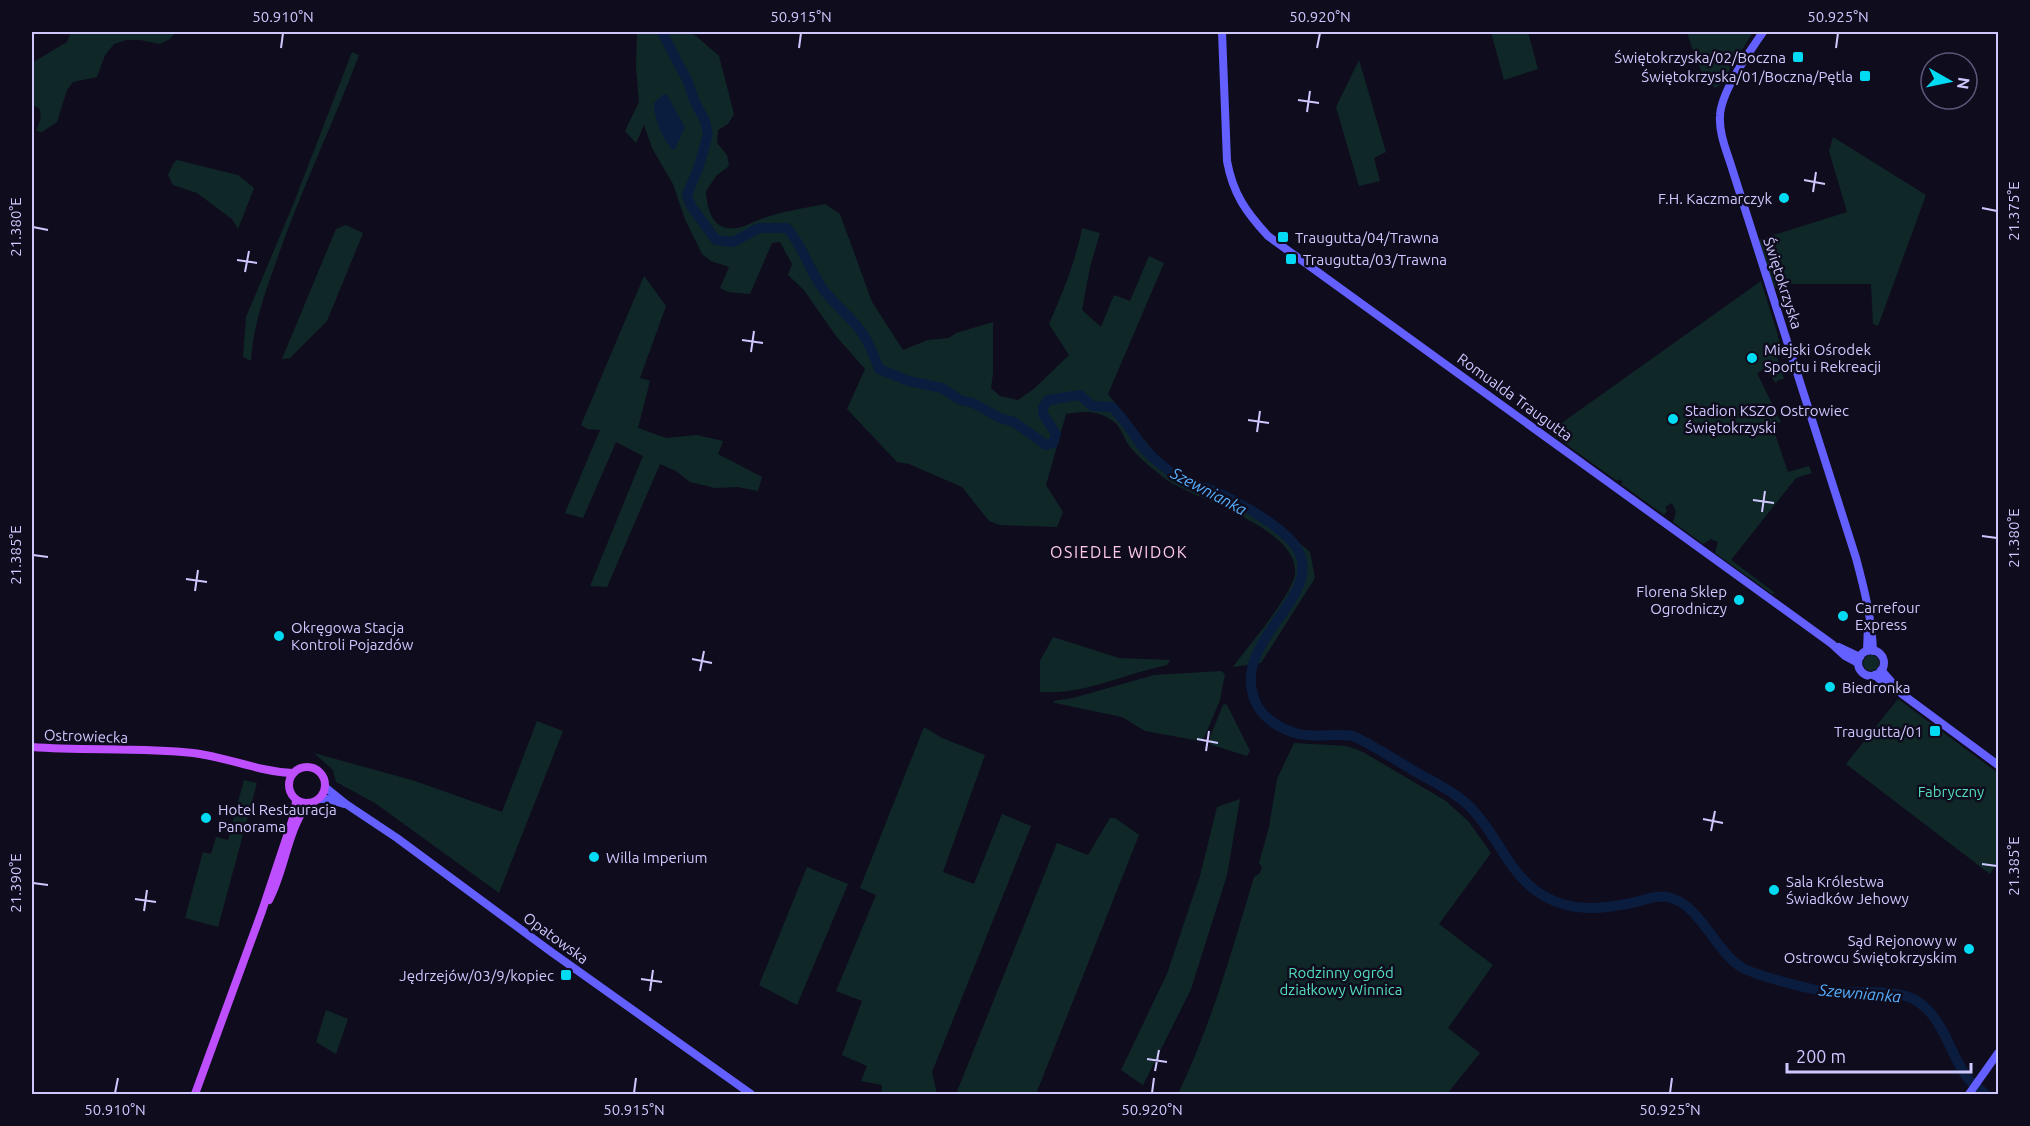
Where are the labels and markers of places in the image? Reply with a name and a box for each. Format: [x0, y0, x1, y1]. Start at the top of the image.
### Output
place label: Świętokrzyska/02/Boczna [1614, 49, 1786, 66]
marker: Świętokrzyska/02/Boczna [1791, 50, 1805, 64]
place label: Świętokrzyska/01/Boczna/Pętla [1641, 68, 1853, 85]
marker: Świętokrzyska/01/Boczna/Pętla [1858, 69, 1872, 83]
place label: F.H. Kaczmarczyk [1658, 190, 1772, 207]
marker: F.H. Kaczmarczyk [1777, 191, 1791, 205]
place label: Traugutta/04/Trawna [1295, 229, 1439, 246]
marker: Traugutta/04/Trawna [1276, 230, 1290, 244]
place label: Traugutta/03/Trawna [1303, 251, 1447, 268]
marker: Traugutta/03/Trawna [1284, 252, 1298, 266]
place label: Miejski Ośrodek Sportu i Rekreacji [1764, 341, 1881, 375]
marker: Miejski Ośrodek Sportu i Rekreacji [1745, 351, 1759, 365]
place label: Stadion KSZO Ostrowiec Świętokrzyski [1685, 402, 1849, 436]
marker: Stadion KSZO Ostrowiec Świętokrzyski [1666, 412, 1680, 426]
place label: Florena Sklep Ogrodniczy [1636, 583, 1727, 617]
marker: Florena Sklep Ogrodniczy [1732, 593, 1746, 607]
place label: Carrefour Express [1855, 599, 1921, 633]
marker: Carrefour Express [1836, 609, 1850, 623]
place label: Okręgowa Stacja Kontroli Pojazdów [291, 619, 414, 653]
marker: Okręgowa Stacja Kontroli Pojazdów [272, 629, 286, 643]
place label: Biedronka [1842, 679, 1911, 696]
marker: Biedronka [1823, 680, 1837, 694]
place label: Traugutta/01 [1834, 723, 1923, 740]
marker: Traugutta/01 [1928, 724, 1942, 738]
place label: Hotel Restauracja Panorama [218, 801, 337, 835]
marker: Hotel Restauracja Panorama [199, 811, 213, 825]
place label: Willa Imperium [606, 849, 708, 866]
marker: Willa Imperium [587, 850, 601, 864]
place label: Sala Królestwa Świadków Jehowy [1786, 873, 1909, 907]
marker: Sala Królestwa Świadków Jehowy [1767, 883, 1781, 897]
place label: Sąd Rejonowy w Ostrowcu Świętokrzyskim [1784, 932, 1957, 966]
marker: Sąd Rejonowy w Ostrowcu Świętokrzyskim [1962, 942, 1976, 956]
place label: Jędrzejów/03/9/kopiec [399, 967, 554, 984]
marker: Jędrzejów/03/9/kopiec [559, 968, 573, 982]

